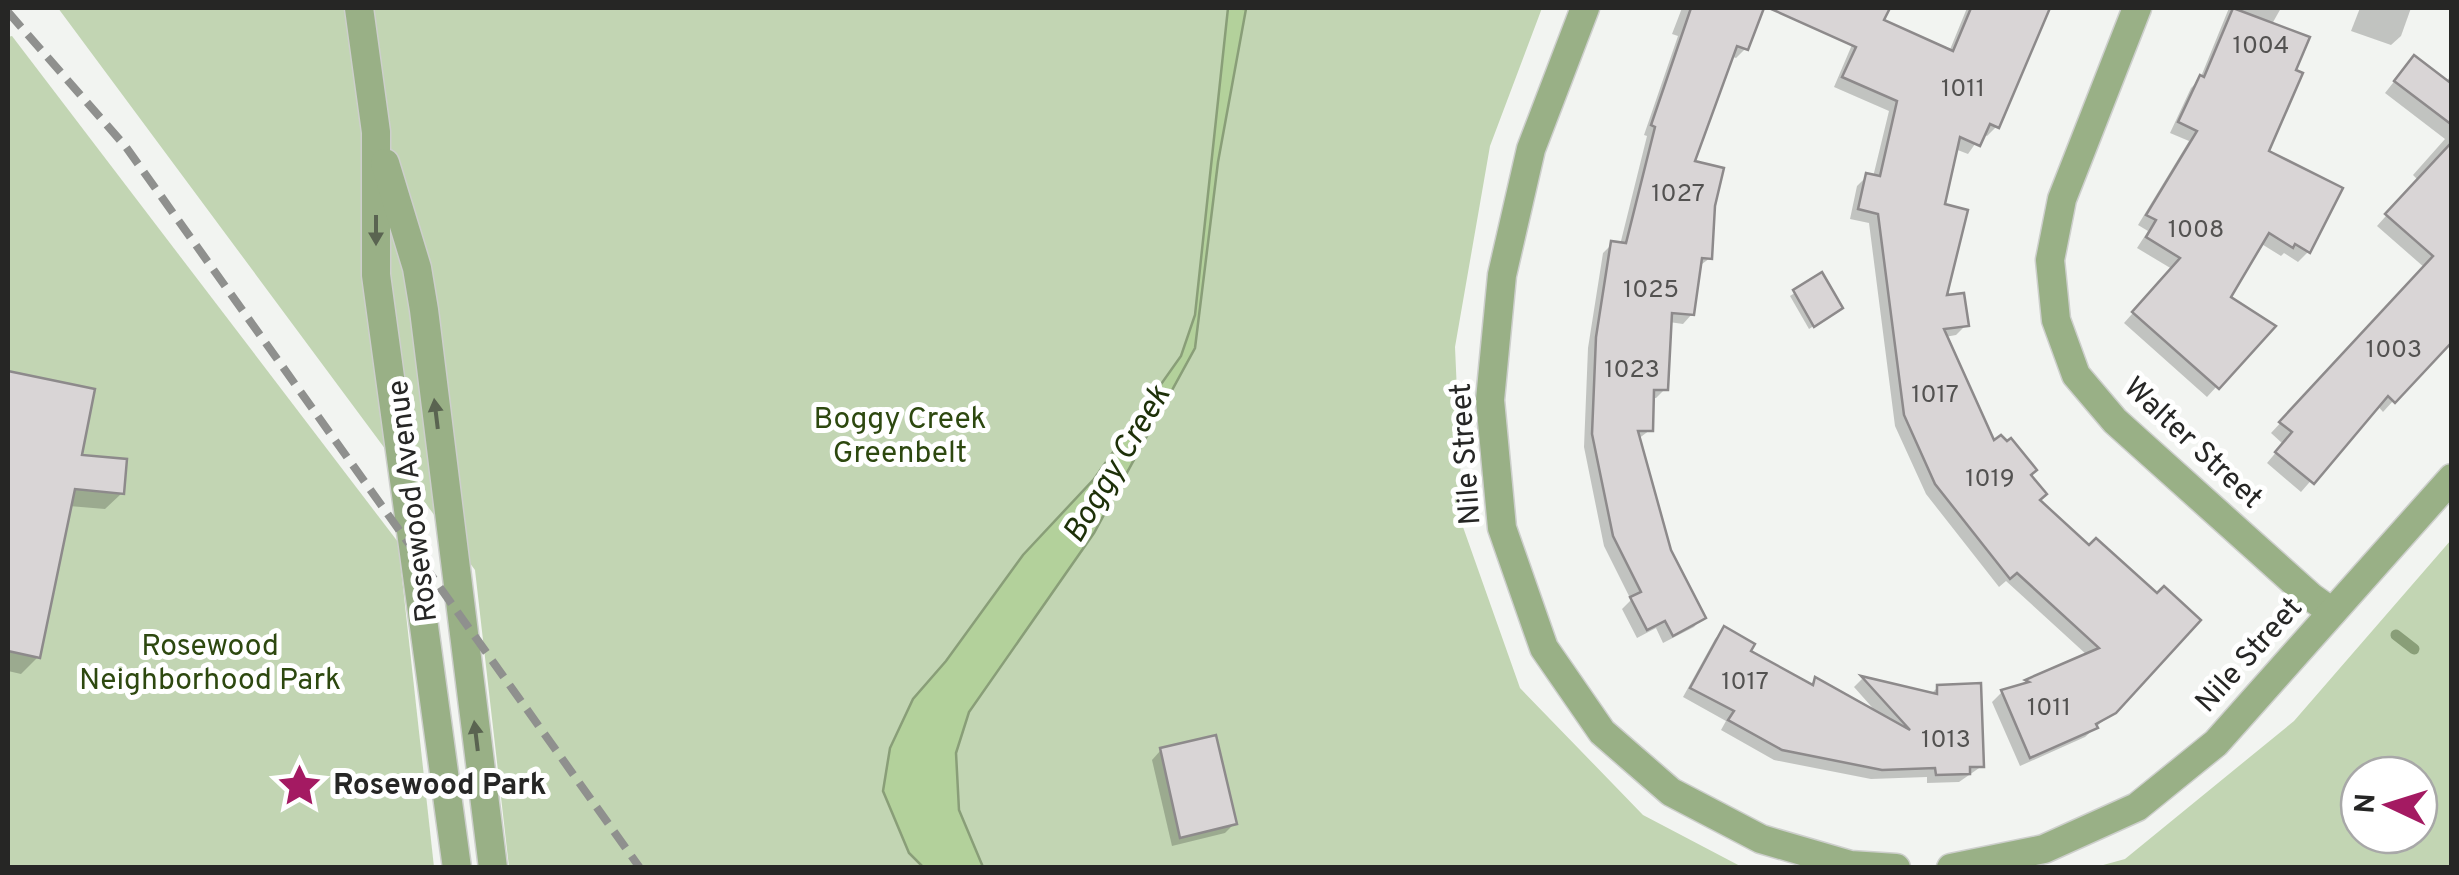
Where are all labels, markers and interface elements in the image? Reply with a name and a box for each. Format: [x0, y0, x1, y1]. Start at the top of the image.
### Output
house number: 1004 [2233, 31, 2289, 63]
house number: 1011 [1941, 74, 1985, 106]
house number: 1027 [1651, 179, 1705, 211]
one-way arrow [368, 214, 384, 246]
house number: 1008 [2168, 215, 2224, 247]
house number: 1025 [1623, 275, 1679, 307]
house number: 1003 [2366, 335, 2422, 367]
house number: 1023 [1604, 355, 1660, 387]
street label: Walter Street [2115, 370, 2269, 518]
street label: Rosewood Avenue [381, 378, 447, 624]
water label: Boggy Creek [1055, 378, 1181, 551]
house number: 1017 [1911, 380, 1959, 412]
street label: Nile Street [1444, 382, 1490, 526]
one-way arrow [428, 397, 444, 429]
park label: Boggy Creek Greenbelt [813, 402, 987, 473]
house number: 1019 [1965, 464, 2015, 496]
street label: Nile Street [2189, 591, 2311, 721]
park label: Rosewood Neighborhood Park [79, 629, 341, 700]
house number: 1017 [1721, 667, 1769, 699]
house number: 1011 [2027, 693, 2071, 725]
one-way arrow [468, 720, 484, 751]
house number: 1013 [1921, 725, 1971, 757]
north arrow [2339, 755, 2439, 855]
place icon: Rosewood Park [276, 762, 324, 810]
place label: Rosewood Park [333, 768, 546, 805]
text: N [2348, 792, 2386, 815]

